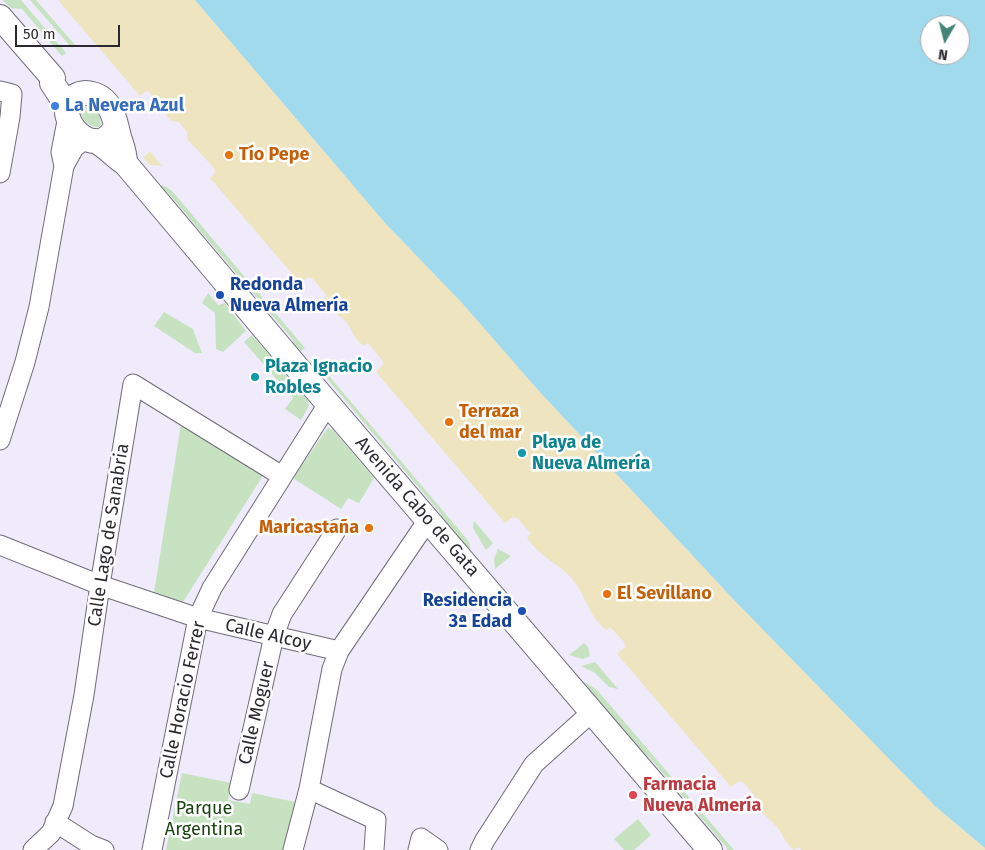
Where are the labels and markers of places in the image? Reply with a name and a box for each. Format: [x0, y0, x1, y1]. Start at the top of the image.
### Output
place label: La Nevera Azul [65, 95, 184, 117]
marker: La Nevera Azul [49, 100, 61, 112]
place label: Tío Pepe [239, 144, 309, 166]
marker: Tío Pepe [223, 149, 235, 161]
place label: Redonda Nueva Almería [230, 274, 348, 316]
marker: Redonda Nueva Almería [214, 289, 226, 301]
place label: Plaza Ignacio Robles [265, 356, 373, 398]
marker: Plaza Ignacio Robles [249, 371, 261, 383]
place label: Terraza del mar [459, 401, 522, 444]
marker: Terraza del mar [443, 416, 455, 428]
place label: Playa de Nueva Almería [532, 432, 650, 474]
marker: Playa de Nueva Almería [516, 447, 528, 459]
place label: Maricastaña [259, 517, 359, 539]
marker: Maricastaña [363, 522, 375, 534]
place label: El Sevillano [617, 583, 712, 605]
marker: El Sevillano [601, 588, 613, 600]
place label: Residencia 3ª Edad [423, 590, 512, 632]
marker: Residencia 3ª Edad [516, 605, 528, 617]
place label: Farmacia Nueva Almería [643, 774, 761, 816]
marker: Farmacia Nueva Almería [627, 789, 639, 801]

